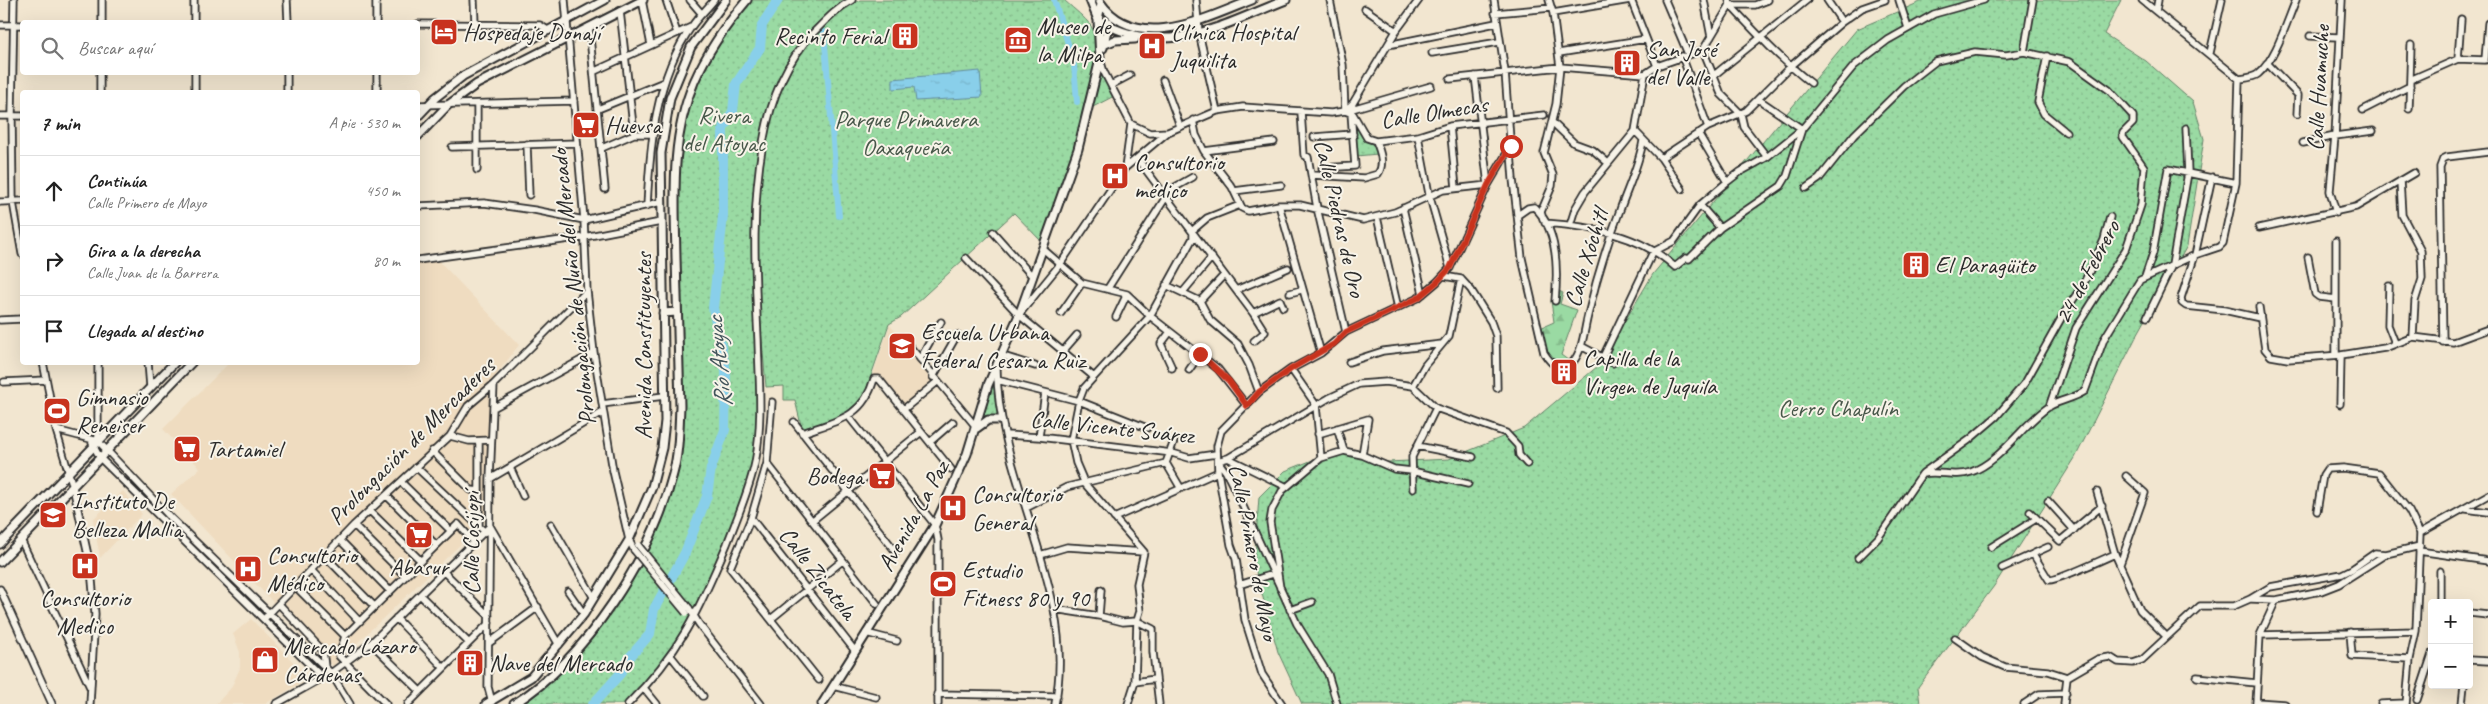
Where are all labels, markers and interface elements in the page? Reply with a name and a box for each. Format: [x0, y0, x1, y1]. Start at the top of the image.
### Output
place label: Museo de la Milpa [1037, 11, 1113, 69]
hotel icon: Hospedaje Donají [429, 17, 459, 47]
place label: Hospedaje Donají [463, 17, 605, 47]
place label: Clínica Hospital Juquilita [1170, 17, 1299, 75]
search box [20, 20, 420, 75]
place label: Recinto Ferial [774, 21, 890, 51]
building icon: Recinto Ferial [890, 21, 920, 51]
street label: Calle Huamuche [2300, 22, 2336, 152]
museum icon: Museo de la Milpa [1003, 25, 1033, 55]
hospital icon: Clínica Hospital Juquilita [1137, 31, 1167, 61]
icon: search [38, 34, 66, 62]
place label: San José del Valle [1646, 34, 1721, 92]
text: Buscar aquí [78, 36, 152, 60]
building icon: San José del Valle [1612, 48, 1642, 78]
street label: Calle Olmecas [1378, 88, 1491, 135]
park label: Rivera del Atoyac [683, 100, 767, 158]
park label: Parque Primavera Oaxaqueña [834, 104, 979, 162]
text: 7 min [40, 110, 80, 136]
supermarket icon: Huevsa [571, 110, 601, 140]
place label: Huevsa [605, 110, 663, 140]
text: A pie · 530 m [329, 113, 400, 133]
route start [1500, 135, 1523, 158]
street label: Calle Piedras de Oro [1307, 136, 1373, 301]
street label: Prolongación de Nuño del Mercado [543, 145, 602, 426]
place label: Consultorio médico [1134, 147, 1226, 205]
hospital icon: Consultorio médico [1100, 161, 1130, 191]
text: Continúa [87, 169, 146, 193]
icon: ahead [40, 177, 68, 205]
text: 450 m [366, 181, 400, 201]
text: Calle Primero de Mayo [87, 193, 206, 213]
street label: Calle Xóchitl [1557, 202, 1616, 310]
street label: 24 de Febrero [2047, 214, 2127, 329]
text: Gira a la derecha [87, 239, 200, 263]
icon: right [40, 247, 68, 275]
building icon: El Paragüito [1901, 250, 1931, 280]
place label: El Paragüito [1935, 250, 2037, 280]
text: 80 m [373, 251, 400, 271]
street label: Avenida Constituyentes [628, 251, 658, 439]
text: Calle Juan de la Barrera [87, 263, 218, 283]
water label: Río Atoyac [698, 313, 740, 409]
icon: arrive [40, 317, 68, 345]
place label: Escuela Urbana Federal Cesar a Ruiz [921, 317, 1087, 375]
text: Llegada al destino [87, 319, 203, 343]
school or university icon: Escuela Urbana Federal Cesar a Ruiz [887, 331, 917, 361]
route end [1189, 343, 1212, 366]
place label: Capilla de la Virgen de Juquila [1583, 343, 1718, 401]
street label: Prolongación de Mercaderes [321, 349, 503, 531]
building icon: Capilla de la Virgen de Juquila [1549, 357, 1579, 387]
place label: Gimnasio Reneiser [76, 382, 149, 440]
park label: Cerro Chapulín [1778, 393, 1899, 423]
sports icon: Gimnasio Reneiser [42, 396, 72, 426]
street label: Calle Vicente Suárez [1029, 404, 1198, 451]
supermarket icon: Tartamiel [172, 434, 202, 464]
place label: Tartamiel [206, 434, 285, 464]
street label: Avenida La Paz [870, 453, 957, 576]
place label: Bodega [806, 461, 865, 491]
supermarket icon: Bodega [867, 461, 897, 491]
street label: Calle Primero de Mayo [1222, 461, 1286, 645]
place label: Consultorio General [972, 479, 1064, 537]
place label: Instituto De Belleza Mallia [72, 486, 184, 544]
street label: Calle Cosijopí [456, 487, 486, 595]
hospital icon: Consultorio General [938, 493, 968, 523]
school or university icon: Instituto De Belleza Mallia [38, 500, 68, 530]
supermarket icon: Abasur [404, 520, 434, 550]
street label: Calle Zicatela [772, 521, 865, 627]
place label: Consultorio Médico [267, 540, 359, 598]
hospital icon: Consultorio Medico [70, 551, 100, 581]
place label: Abasur [390, 552, 451, 582]
hospital icon: Consultorio Médico [233, 554, 263, 584]
place label: Estudio Fitness 80 y 90 [962, 555, 1092, 613]
sports icon: Estudio Fitness 80 y 90 [928, 569, 958, 599]
place label: Consultorio Medico [40, 583, 132, 641]
map controls [2428, 599, 2473, 689]
button: + [2428, 599, 2473, 644]
place label: Mercado Lázaro Cárdenas [284, 631, 418, 689]
button: − [2428, 644, 2473, 689]
shop icon: Mercado Lázaro Cárdenas [250, 645, 280, 675]
building icon: Nave del Mercado [455, 648, 485, 678]
place label: Nave del Mercado [489, 648, 633, 678]

